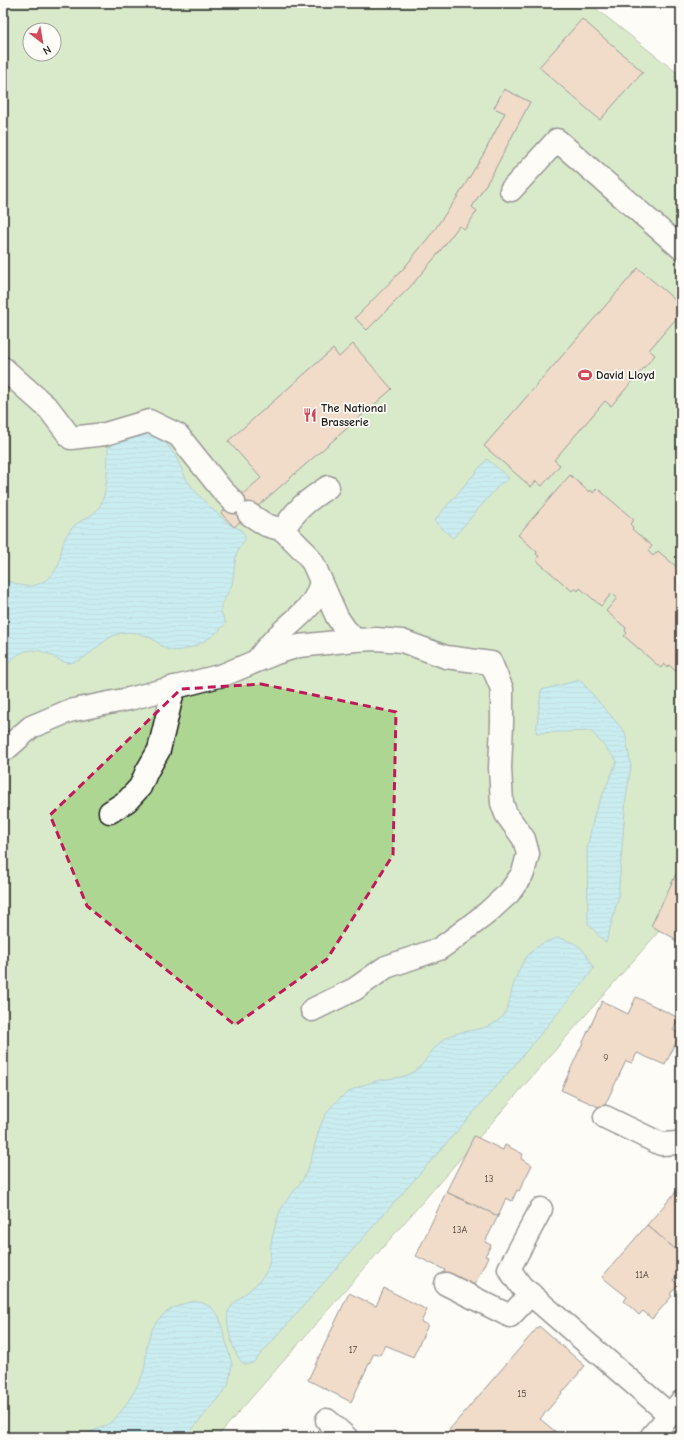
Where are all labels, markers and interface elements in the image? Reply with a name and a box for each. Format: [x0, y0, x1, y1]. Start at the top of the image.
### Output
north arrow [22, 22, 62, 62]
text: N [40, 43, 53, 58]
sports icon: David Lloyd [577, 367, 593, 383]
place label: David Lloyd [596, 368, 655, 382]
place label: The National Brasserie [321, 401, 386, 429]
restaurant icon: The National Brasserie [302, 407, 318, 423]
house number: 9 [603, 1052, 609, 1064]
house number: 13 [484, 1173, 494, 1185]
house number: 13A [453, 1224, 468, 1236]
house number: 11A [635, 1269, 649, 1281]
house number: 17 [349, 1344, 358, 1356]
house number: 15 [517, 1388, 527, 1400]

